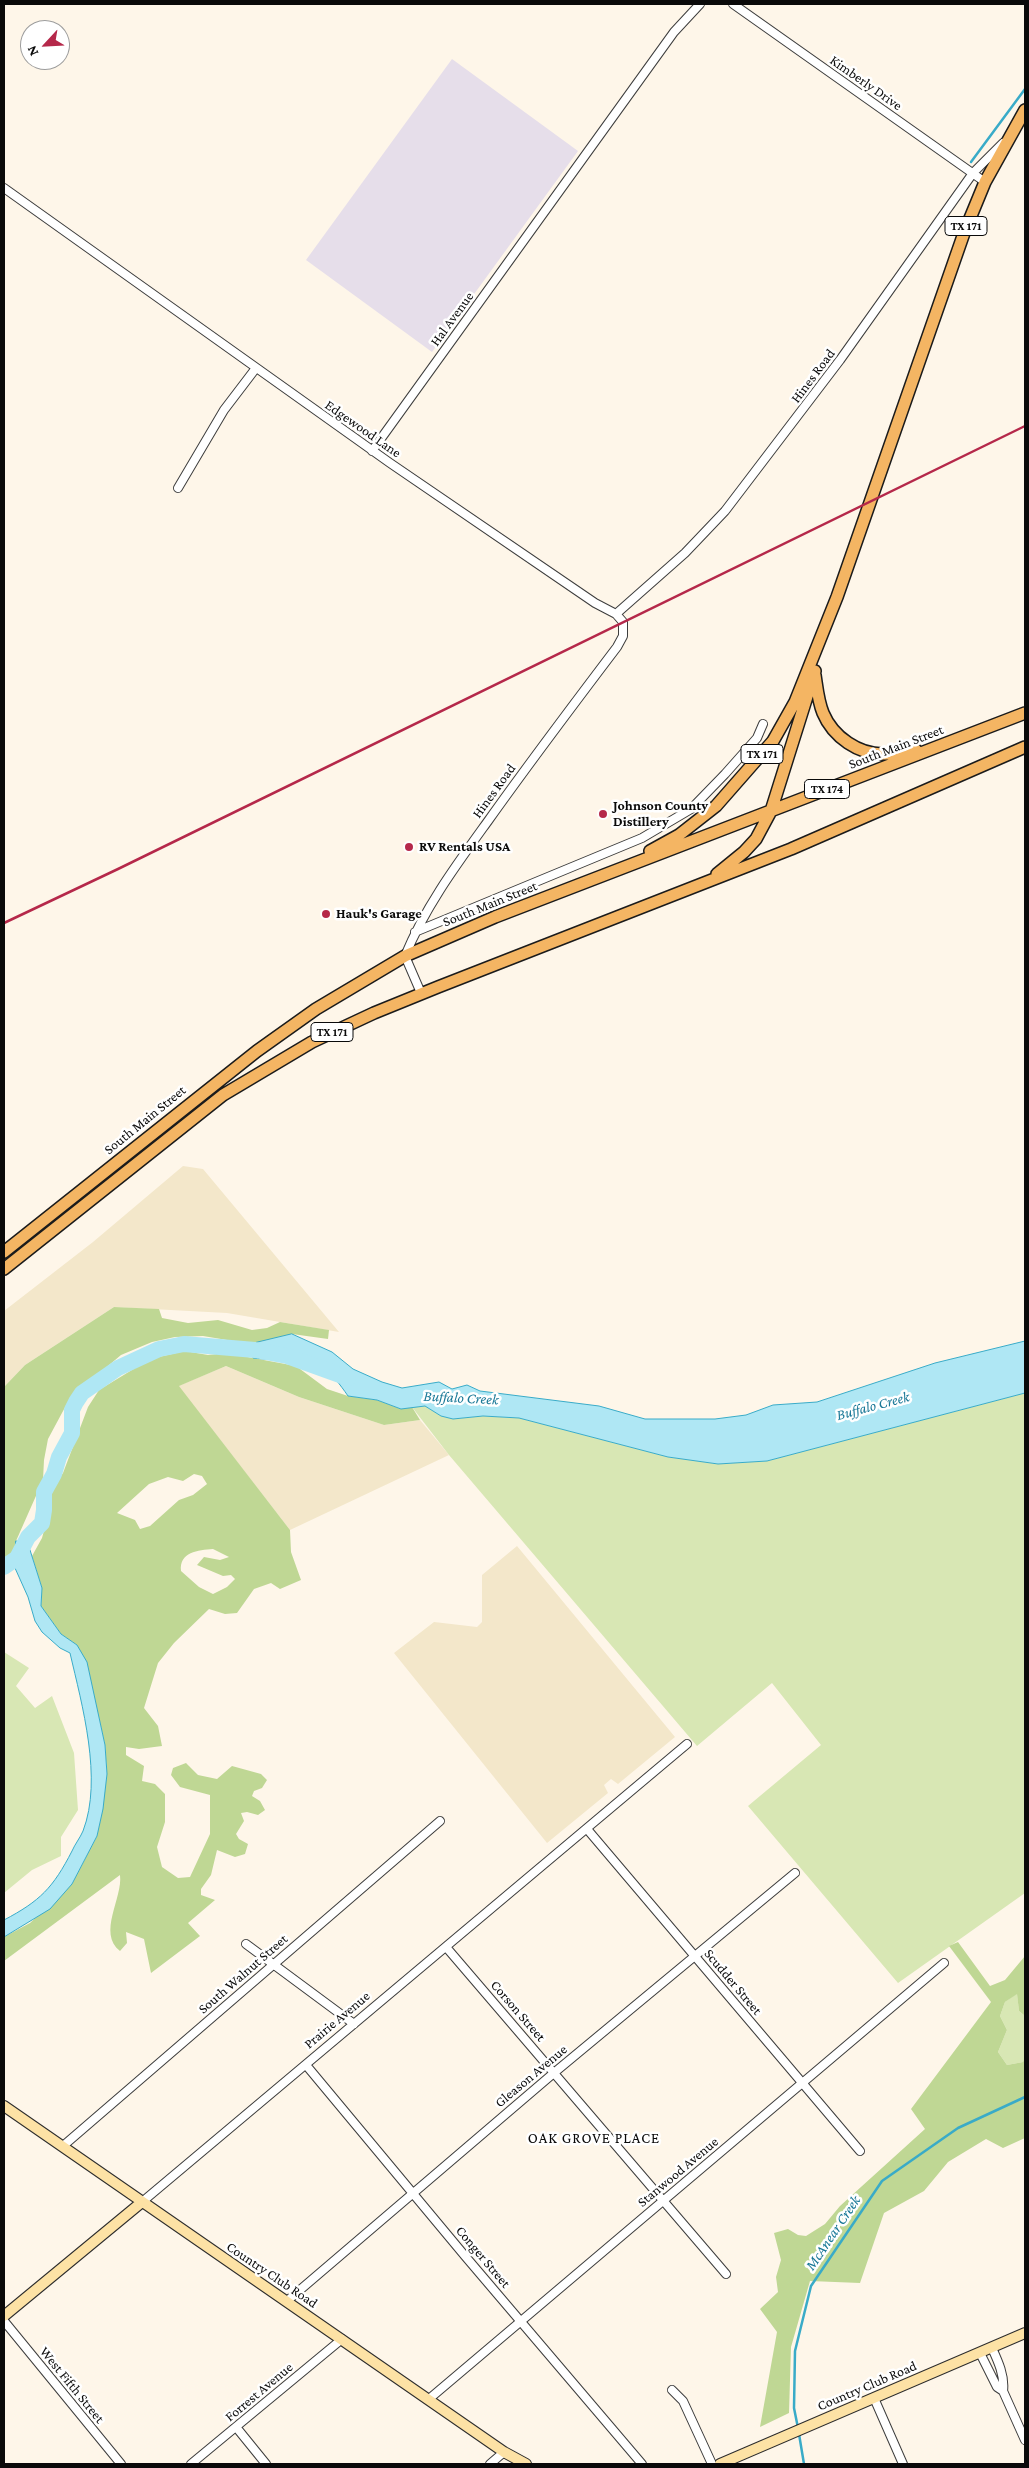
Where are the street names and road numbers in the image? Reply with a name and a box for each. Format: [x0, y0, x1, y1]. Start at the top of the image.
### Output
street label: Kimberly Drive [827, 52, 905, 114]
road number: TX 171 [945, 217, 987, 236]
street label: Hal Avenue [427, 288, 477, 350]
street label: Hines Road [787, 346, 839, 406]
street label: Edgewood Lane [322, 397, 404, 461]
street label: South Main Street [846, 721, 946, 773]
road number: TX 171 [741, 744, 783, 764]
street label: Hines Road [469, 761, 519, 821]
road number: TX 174 [804, 780, 850, 799]
street label: South Main Street [440, 877, 540, 931]
road number: TX 171 [311, 1022, 353, 1042]
street label: South Main Street [101, 1082, 189, 1158]
street label: South Walnut Street [195, 1931, 291, 2017]
street label: Scudder Street [701, 1946, 765, 2018]
street label: Corson Street [487, 1977, 549, 2045]
street label: Prairie Avenue [301, 1988, 373, 2052]
street label: Gleason Avenue [492, 2041, 570, 2111]
street label: Stanwood Avenue [634, 2133, 722, 2211]
street label: Conger Street [452, 2223, 514, 2291]
street label: Country Club Road [223, 2238, 321, 2312]
street label: West Fifth Street [36, 2343, 108, 2427]
street label: Country Club Road [815, 2357, 919, 2415]
street label: Forrest Avenue [222, 2359, 296, 2425]

